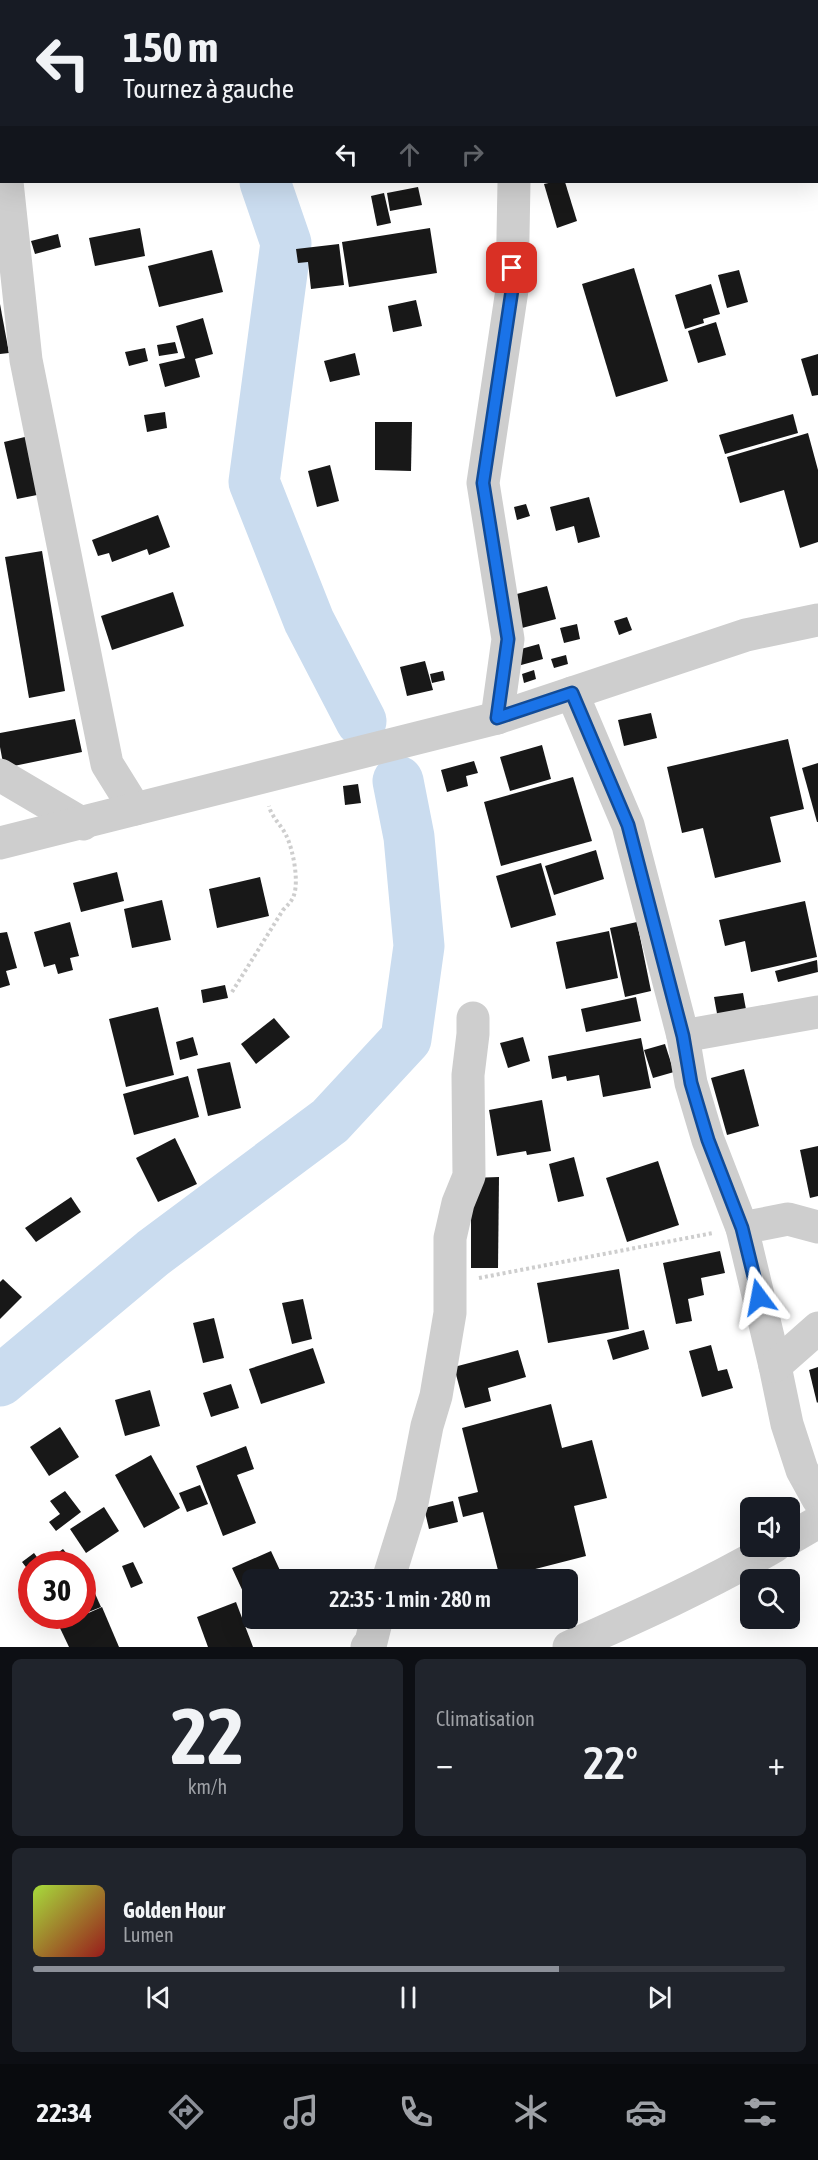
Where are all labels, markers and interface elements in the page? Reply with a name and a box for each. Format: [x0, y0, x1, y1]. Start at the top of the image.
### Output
text: 150 m [123, 23, 218, 71]
icon: left [24, 24, 102, 102]
text: Tournez à gauche [123, 73, 294, 104]
icon: left [330, 138, 363, 171]
icon: ahead [393, 138, 426, 171]
icon: right [456, 138, 489, 171]
pin [486, 242, 537, 293]
icon: arrive [495, 251, 528, 284]
position arrow [727, 1265, 791, 1329]
map controls [740, 1497, 800, 1629]
button: sound [740, 1497, 800, 1557]
speed limit sign: 30 [18, 1551, 96, 1629]
button: search [740, 1569, 800, 1629]
text: 22:35 · 1 min · 280 m [329, 1586, 491, 1612]
text: 22 [171, 1691, 244, 1781]
text: Climatisation [436, 1707, 535, 1730]
text: 22° [583, 1737, 638, 1789]
text: − [436, 1744, 453, 1782]
text: + [768, 1744, 785, 1782]
text: km/h [188, 1775, 227, 1798]
text: Golden Hour [123, 1897, 225, 1923]
text: Lumen [123, 1923, 174, 1946]
icon: previous [142, 1981, 175, 2014]
icon: pause [392, 1981, 425, 2014]
icon: next [643, 1981, 676, 2014]
icon: directions [165, 2091, 207, 2133]
icon: music [280, 2091, 322, 2133]
icon: phone [395, 2091, 437, 2133]
icon: climate [510, 2091, 552, 2133]
icon: car [625, 2091, 667, 2133]
icon: filters [739, 2091, 781, 2133]
text: 22:34 [36, 2097, 92, 2128]

